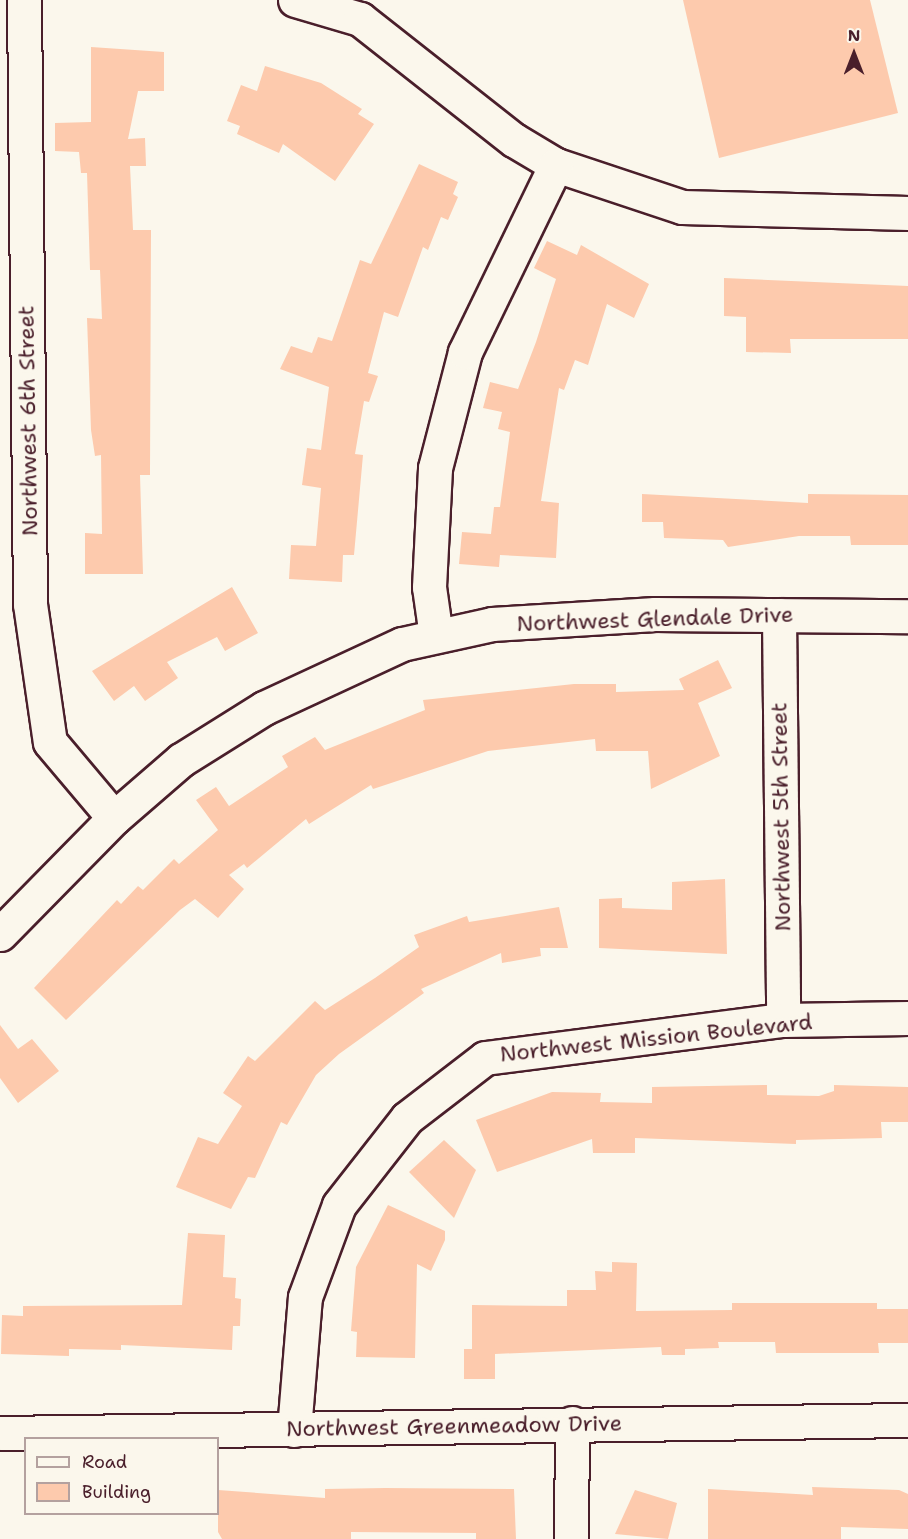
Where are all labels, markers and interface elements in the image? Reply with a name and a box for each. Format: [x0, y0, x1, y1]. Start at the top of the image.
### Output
north arrow [824, 24, 884, 84]
text: N [848, 25, 860, 46]
street label: Northwest 6th Street [13, 306, 43, 536]
street label: Northwest Glendale Drive [516, 601, 794, 637]
street label: Northwest 5th Street [766, 702, 796, 932]
street label: Northwest Mission Boulevard [498, 1008, 814, 1068]
street label: Northwest Greenmeadow Drive [286, 1410, 622, 1442]
legend [24, 1437, 219, 1515]
text: Road [82, 1450, 127, 1474]
text: Building [82, 1480, 151, 1504]

